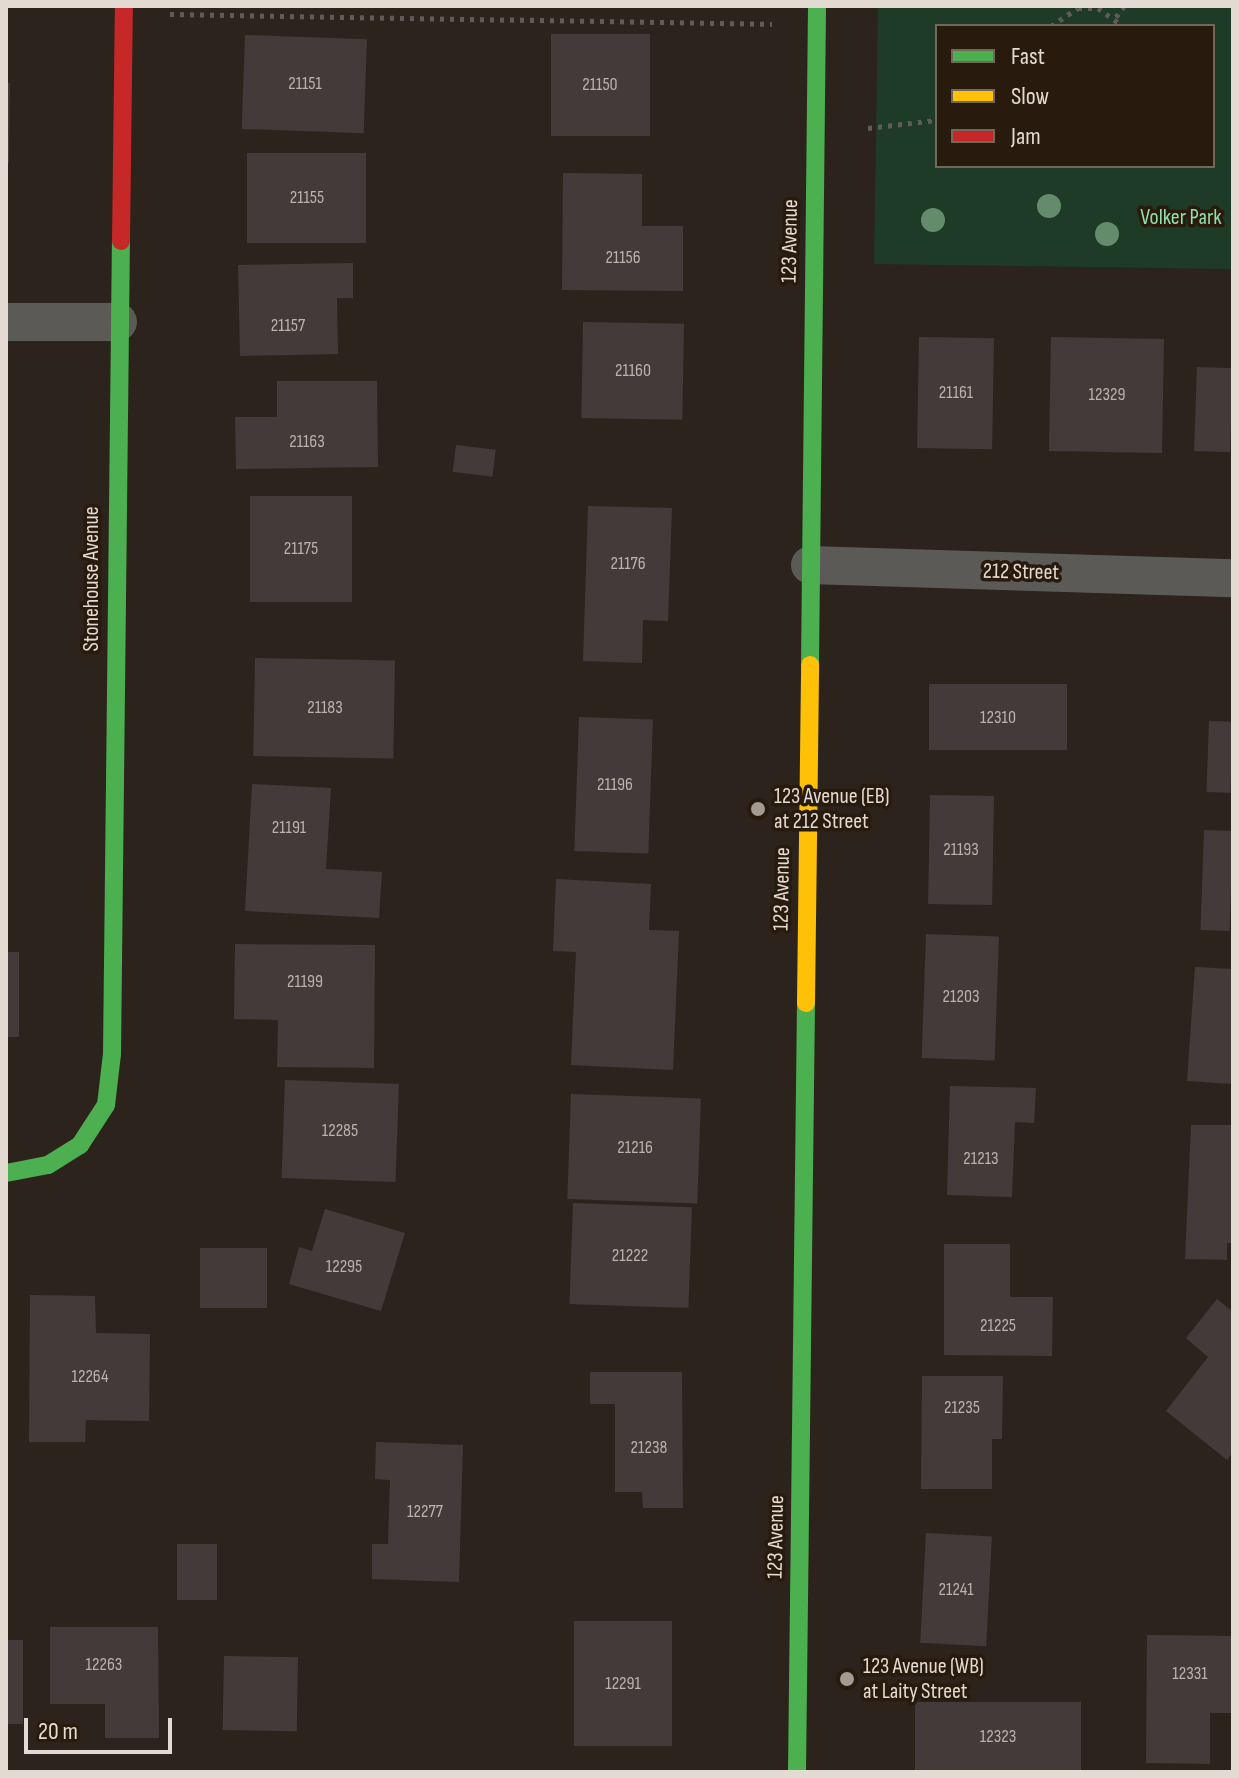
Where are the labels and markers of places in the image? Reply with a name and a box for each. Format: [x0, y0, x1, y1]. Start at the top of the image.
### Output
place label: 123 Avenue (EB) at 212 Street [774, 783, 889, 834]
marker: 123 Avenue (EB) at 212 Street [749, 800, 767, 818]
place label: 123 Avenue (WB) at Laity Street [863, 1653, 984, 1704]
marker: 123 Avenue (WB) at Laity Street [838, 1670, 856, 1688]

